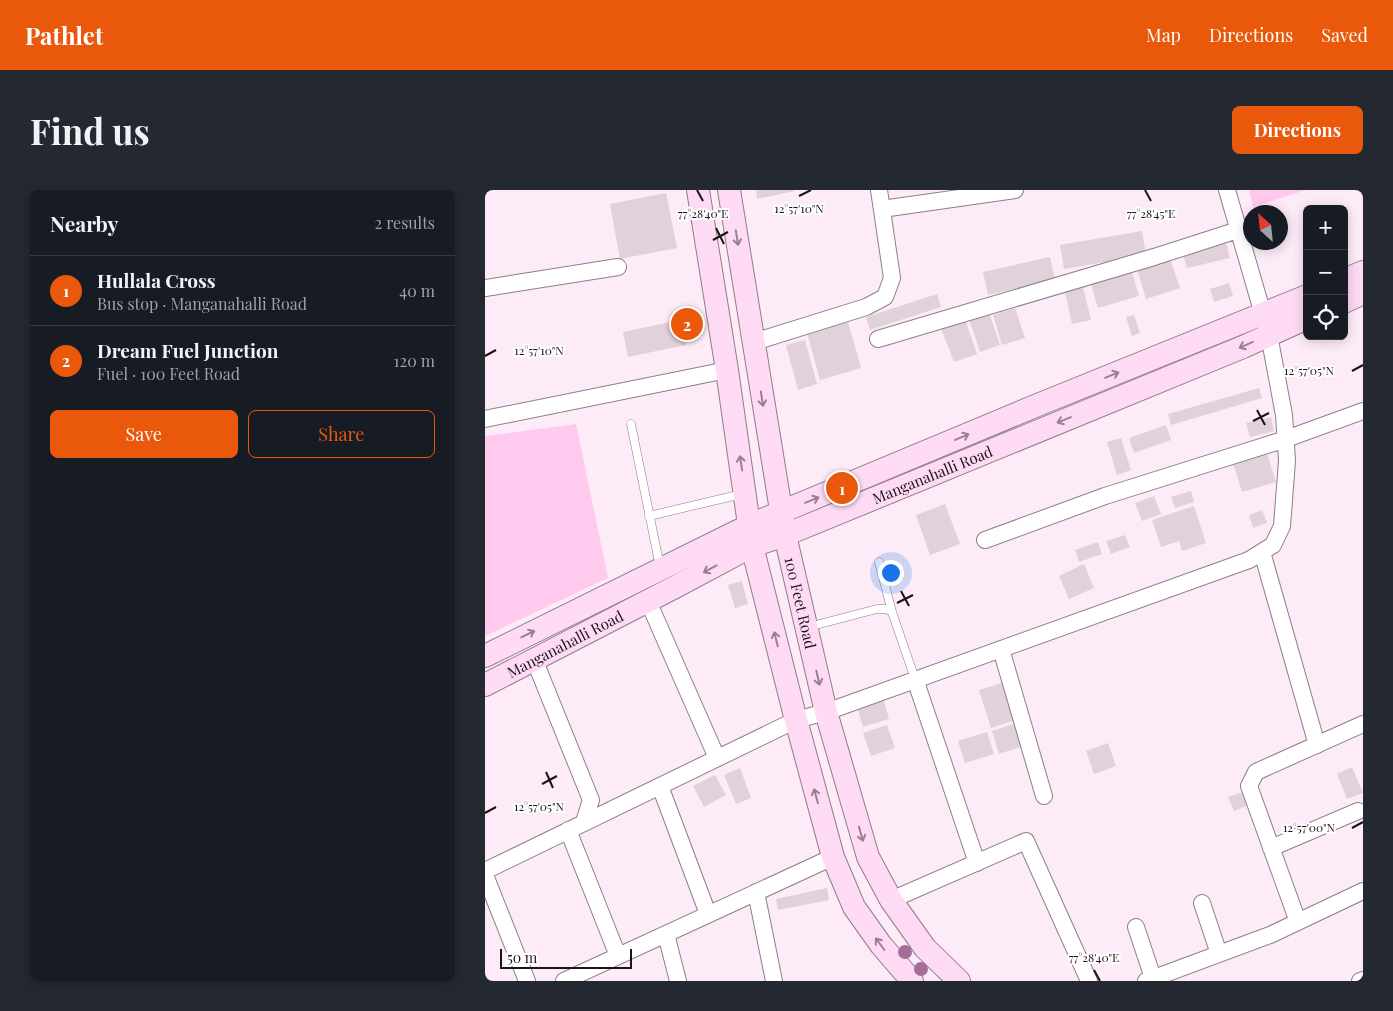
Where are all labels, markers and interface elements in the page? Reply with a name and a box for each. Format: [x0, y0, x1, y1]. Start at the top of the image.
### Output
text: Pathlet [25, 19, 103, 51]
text: Map [1146, 23, 1181, 47]
text: Directions [1209, 23, 1293, 47]
text: Saved [1321, 23, 1368, 47]
button: Directions [1232, 106, 1363, 154]
text: Find us [30, 107, 150, 154]
text: 12°57'10"N [774, 200, 824, 216]
text: 77°28'40"E [678, 205, 728, 221]
text: 77°28'45"E [1127, 205, 1175, 221]
north arrow [1243, 205, 1288, 250]
map controls [1303, 205, 1348, 340]
button: + [1303, 205, 1348, 250]
text: Nearby [50, 209, 119, 237]
text: 2 results [375, 212, 435, 233]
one-way arrow [732, 230, 742, 246]
button: − [1303, 250, 1348, 295]
text: Hullala Cross [97, 267, 216, 293]
text: 1 [63, 280, 69, 301]
text: 40 m [399, 280, 435, 301]
text: Bus stop · Manganahalli Road [97, 293, 307, 314]
button: locate [1303, 295, 1348, 340]
pin: 2 [671, 305, 703, 343]
text: Dream Fuel Junction [97, 337, 278, 363]
one-way arrow [1239, 340, 1254, 350]
text: 12°57'10"N [514, 342, 564, 358]
text: 2 [62, 350, 70, 371]
text: 120 m [394, 350, 435, 371]
text: 12°57'05"N [1284, 362, 1335, 378]
text: Fuel · 100 Feet Road [97, 363, 240, 384]
one-way arrow [1104, 370, 1119, 380]
one-way arrow [758, 390, 768, 406]
button: Save [50, 410, 238, 458]
button: Share [248, 410, 435, 458]
one-way arrow [1056, 416, 1072, 425]
one-way arrow [954, 432, 969, 441]
street label: Manganahalli Road [869, 441, 996, 508]
one-way arrow [736, 455, 746, 471]
pin: 1 [826, 469, 858, 507]
one-way arrow [804, 495, 819, 504]
street label: 100 Feet Road [780, 555, 821, 651]
your location [878, 560, 904, 586]
one-way arrow [702, 564, 717, 574]
street label: Manganahalli Road [503, 605, 627, 682]
one-way arrow [521, 629, 536, 639]
one-way arrow [770, 631, 780, 647]
one-way arrow [814, 669, 823, 685]
one-way arrow [811, 789, 821, 805]
text: 12°57'05"N [514, 798, 565, 814]
text: 12°57'00"N [1283, 819, 1336, 835]
one-way arrow [857, 826, 867, 842]
one-way arrow [875, 937, 885, 951]
scale bar [500, 946, 633, 969]
text: 50 m [507, 948, 537, 967]
text: 77°28'40"E [1069, 949, 1119, 965]

